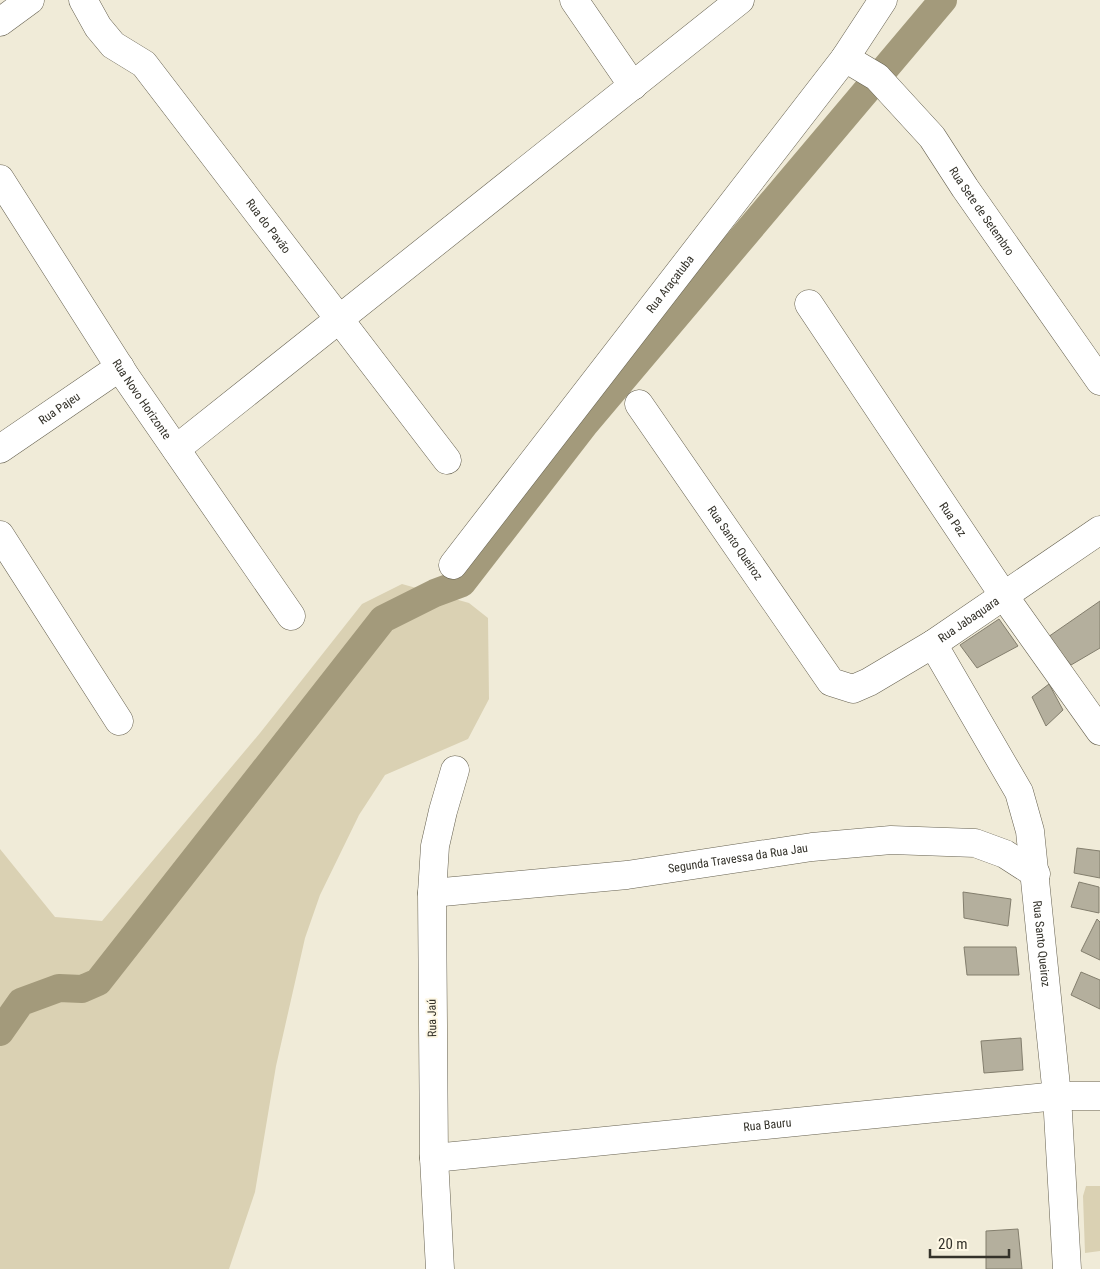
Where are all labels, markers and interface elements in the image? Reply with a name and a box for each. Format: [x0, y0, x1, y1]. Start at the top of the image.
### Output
street label: Rua Sete de Setembro [946, 164, 1017, 258]
street label: Rua do Pavão [243, 196, 293, 256]
street label: Rua Araçatuba [643, 252, 697, 316]
street label: Rua Novo Horizonte [110, 357, 174, 442]
street label: Rua Pajeu [36, 389, 83, 427]
street label: Rua Paz [936, 500, 969, 539]
street label: Rua Santo Queiroz [705, 503, 765, 583]
street label: Rua Jabaquara [936, 594, 1002, 645]
street label: Segunda Travessa da Rua Jau [667, 841, 809, 876]
street label: Rua Santo Queiroz [1030, 900, 1053, 988]
street label: Rua Jaú [425, 999, 439, 1037]
street label: Rua Bauru [743, 1115, 792, 1134]
scale bar [930, 1226, 1009, 1258]
text: 20 m [938, 1235, 968, 1253]

